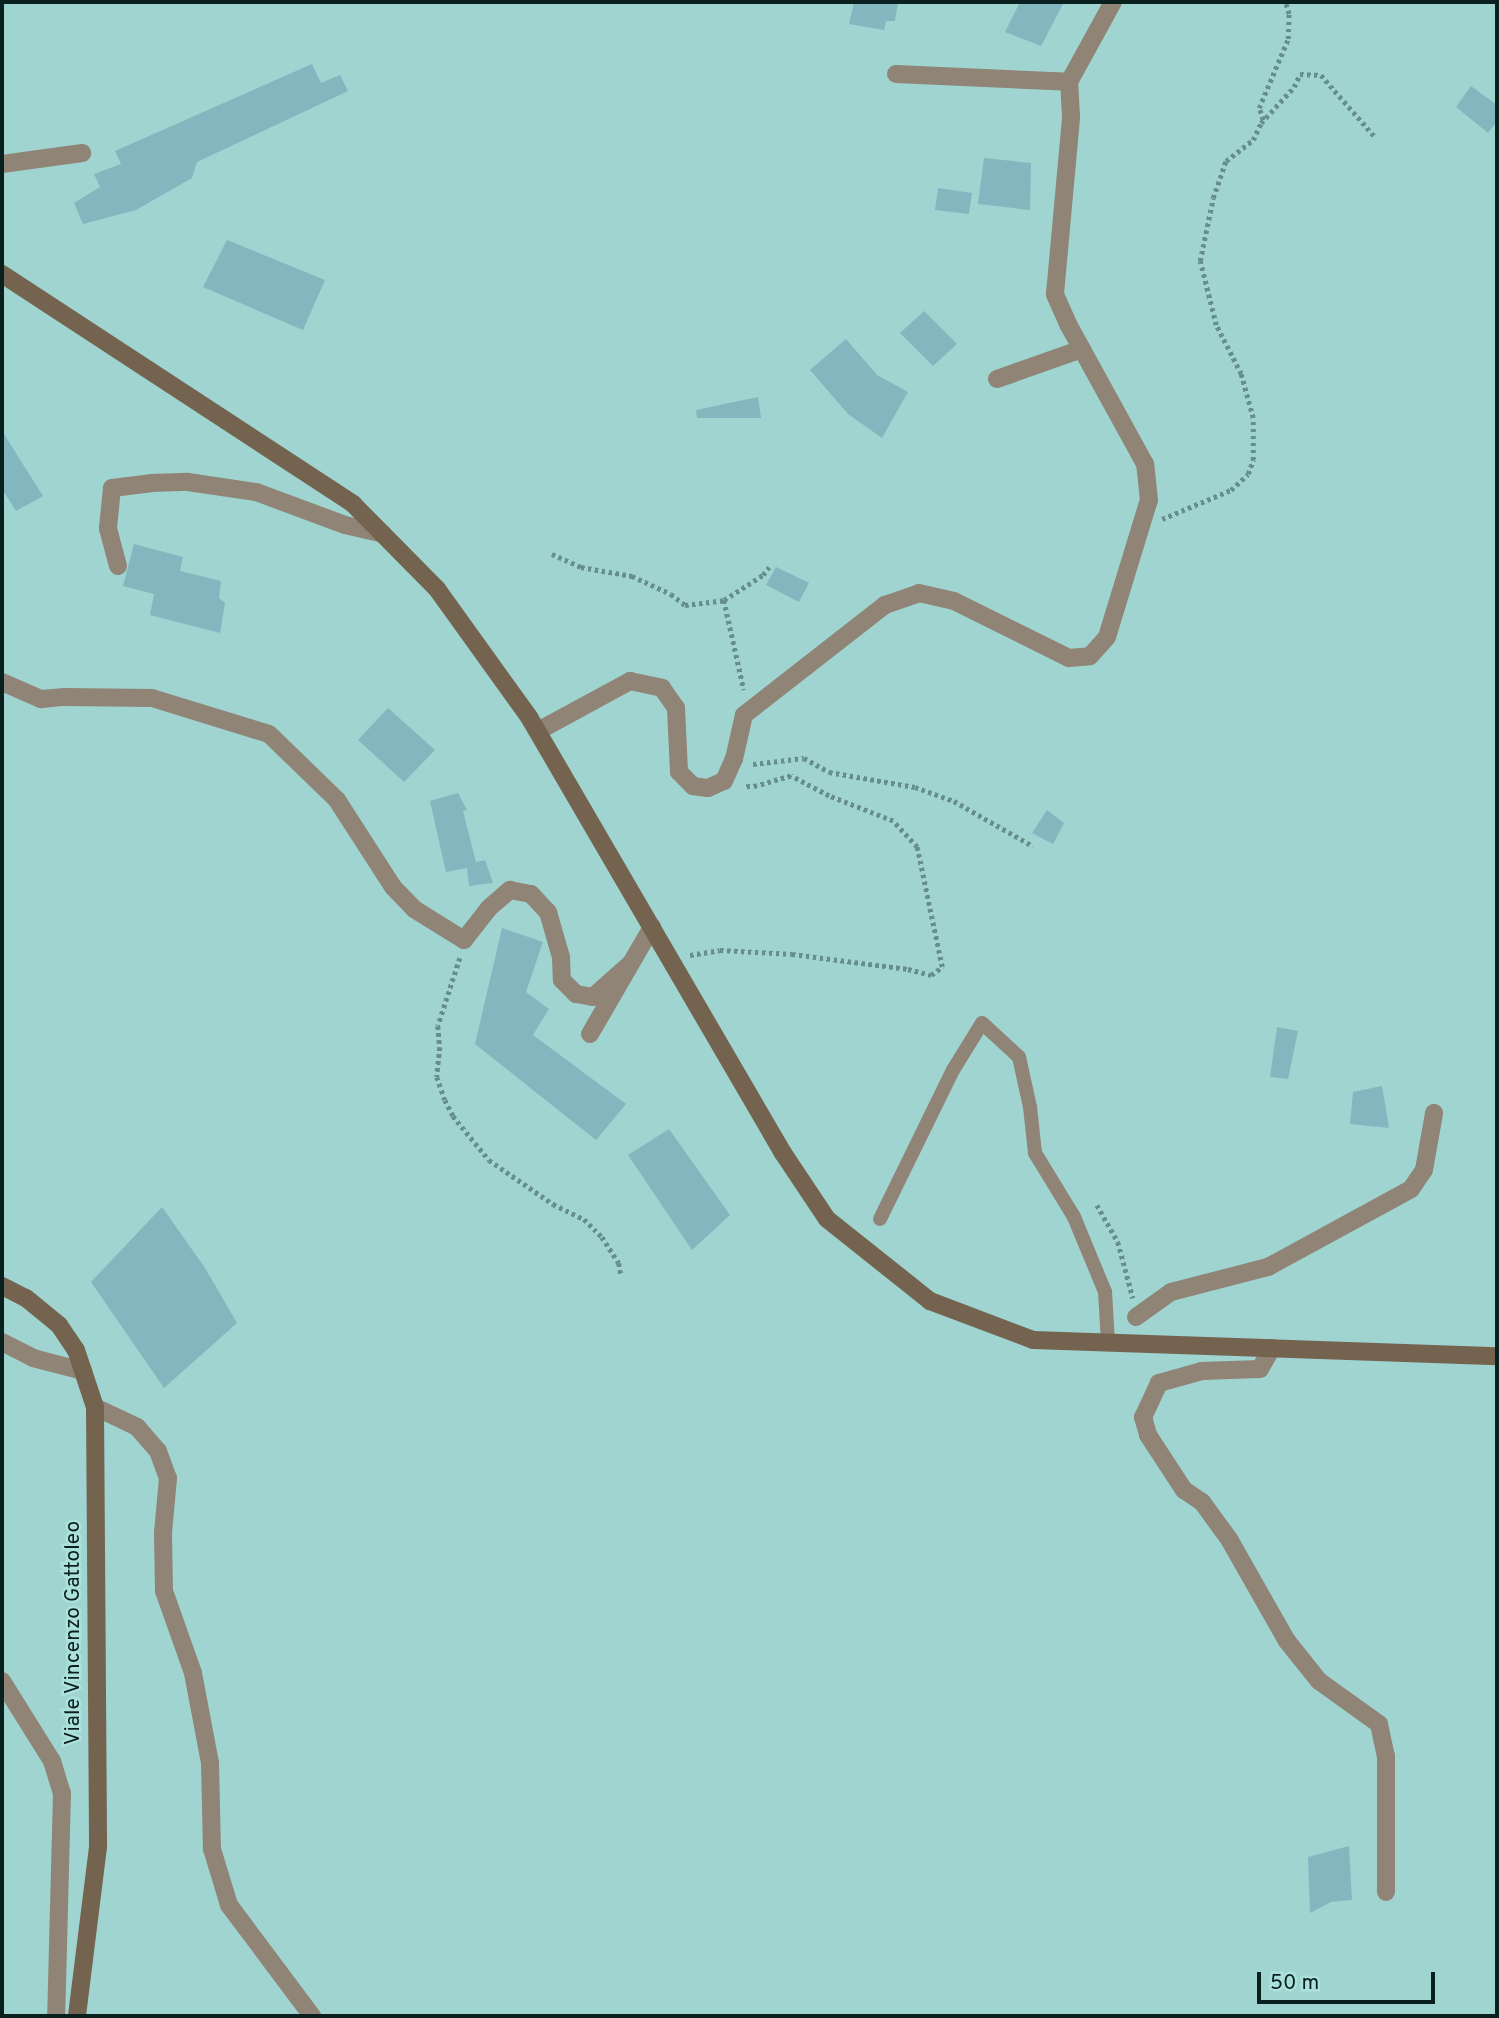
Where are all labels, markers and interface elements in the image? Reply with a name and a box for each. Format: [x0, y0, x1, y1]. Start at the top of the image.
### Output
street label: Viale Vincenzo Gattoleo [61, 1520, 87, 1746]
scale bar [1261, 1958, 1440, 2002]
text: 50 m [1270, 1970, 1319, 1997]

